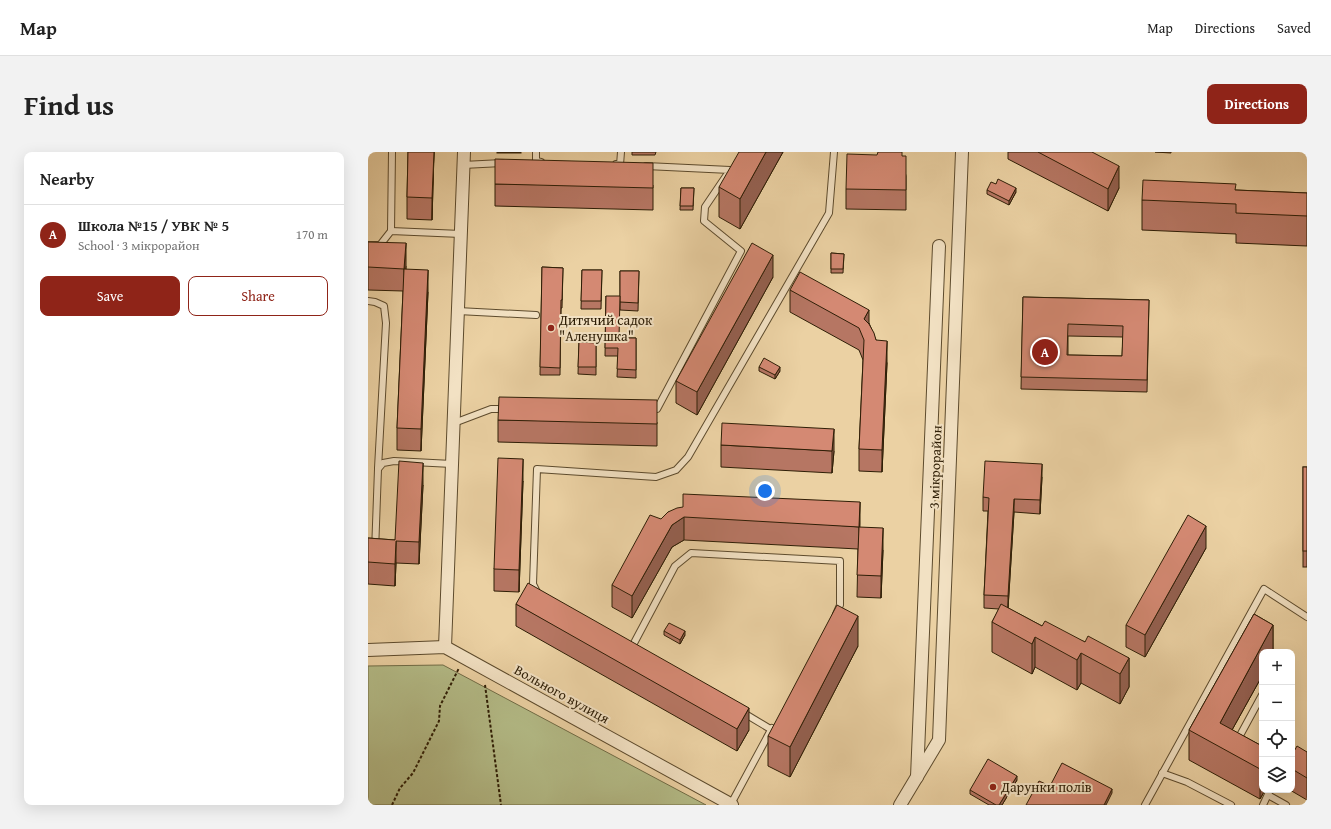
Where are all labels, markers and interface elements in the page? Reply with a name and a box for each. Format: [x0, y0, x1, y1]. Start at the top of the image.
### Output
text: Map [20, 14, 57, 42]
text: Map [1147, 18, 1173, 38]
text: Directions [1195, 18, 1255, 38]
text: Saved [1277, 18, 1311, 38]
text: Find us [24, 84, 114, 125]
button: Directions [1207, 84, 1307, 124]
text: Nearby [40, 166, 94, 191]
text: Школа №15 / УВК № 5 [78, 215, 229, 236]
text: A [49, 225, 57, 244]
text: 170 m [296, 225, 328, 244]
text: School · 3 мікрорайон [78, 236, 200, 255]
button: Save [40, 276, 180, 316]
button: Share [188, 276, 328, 316]
place label: Дитячий садок "Аленушка" [558, 310, 653, 346]
marker: Дитячий садок "Аленушка" [546, 323, 556, 333]
pin: A [1032, 337, 1058, 367]
street label: 3 мікрорайон [924, 425, 946, 509]
your location [755, 481, 775, 501]
map controls [1259, 649, 1295, 793]
button: + [1259, 649, 1295, 685]
street label: Вольного вулиця [511, 660, 613, 728]
button: − [1259, 685, 1295, 721]
button: locate [1259, 721, 1295, 757]
button: layers [1259, 757, 1295, 793]
place label: Дарунки полів [1000, 777, 1092, 797]
marker: Дарунки полів [988, 782, 998, 792]

